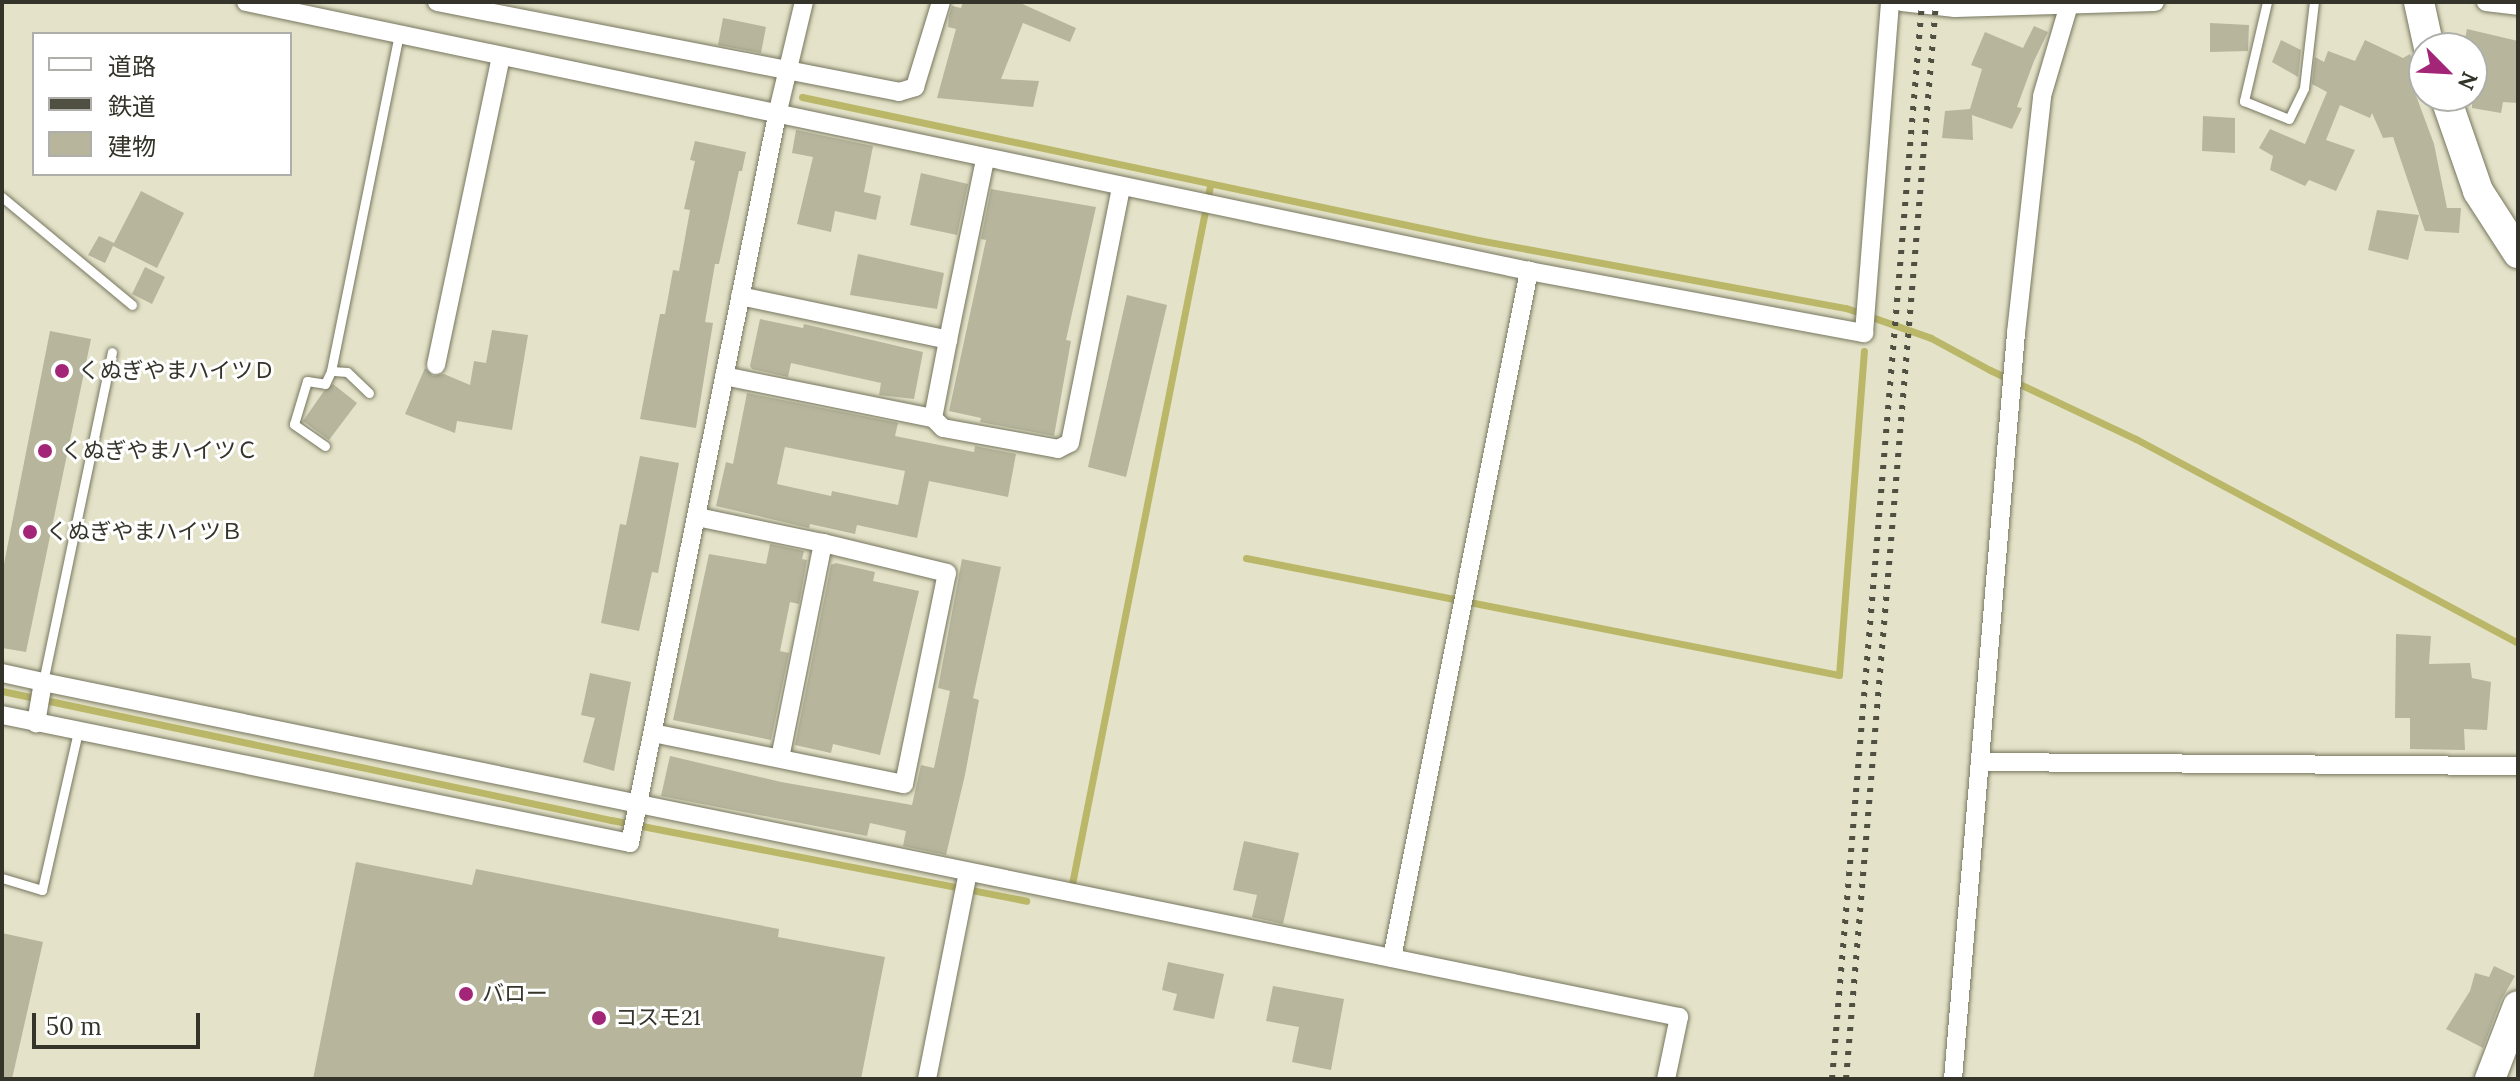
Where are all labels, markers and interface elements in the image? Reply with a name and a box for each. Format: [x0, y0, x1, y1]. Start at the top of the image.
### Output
legend [32, 32, 292, 176]
north arrow [2408, 32, 2488, 112]
text: 道路 [108, 51, 156, 82]
text: N [2452, 67, 2484, 94]
text: 鉄道 [108, 91, 156, 122]
text: 建物 [108, 131, 156, 162]
place label: くぬぎやまハイツＤ [78, 358, 276, 384]
marker: くぬぎやまハイツＤ [53, 362, 71, 380]
place label: くぬぎやまハイツＣ [61, 438, 259, 464]
marker: くぬぎやまハイツＣ [36, 442, 54, 460]
place label: くぬぎやまハイツＢ [46, 519, 244, 545]
marker: くぬぎやまハイツＢ [21, 523, 39, 541]
place label: バロー [482, 981, 548, 1007]
marker: バロー [457, 985, 475, 1003]
scale bar [36, 997, 204, 1047]
place label: コスモ21 [615, 1005, 701, 1031]
marker: コスモ21 [590, 1009, 608, 1027]
text: 50 m [46, 1011, 102, 1042]

